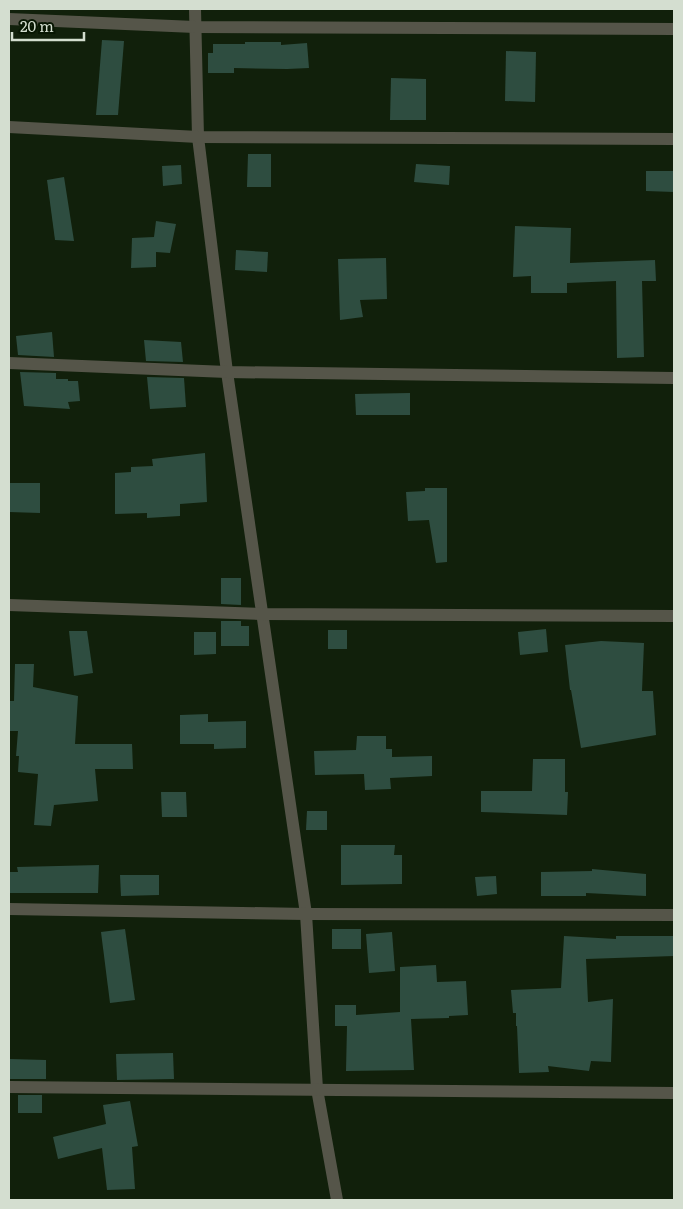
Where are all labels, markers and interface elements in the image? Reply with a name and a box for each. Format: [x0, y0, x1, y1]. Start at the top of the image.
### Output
scale bar [12, 10, 85, 42]
text: 20 m [20, 14, 54, 37]

